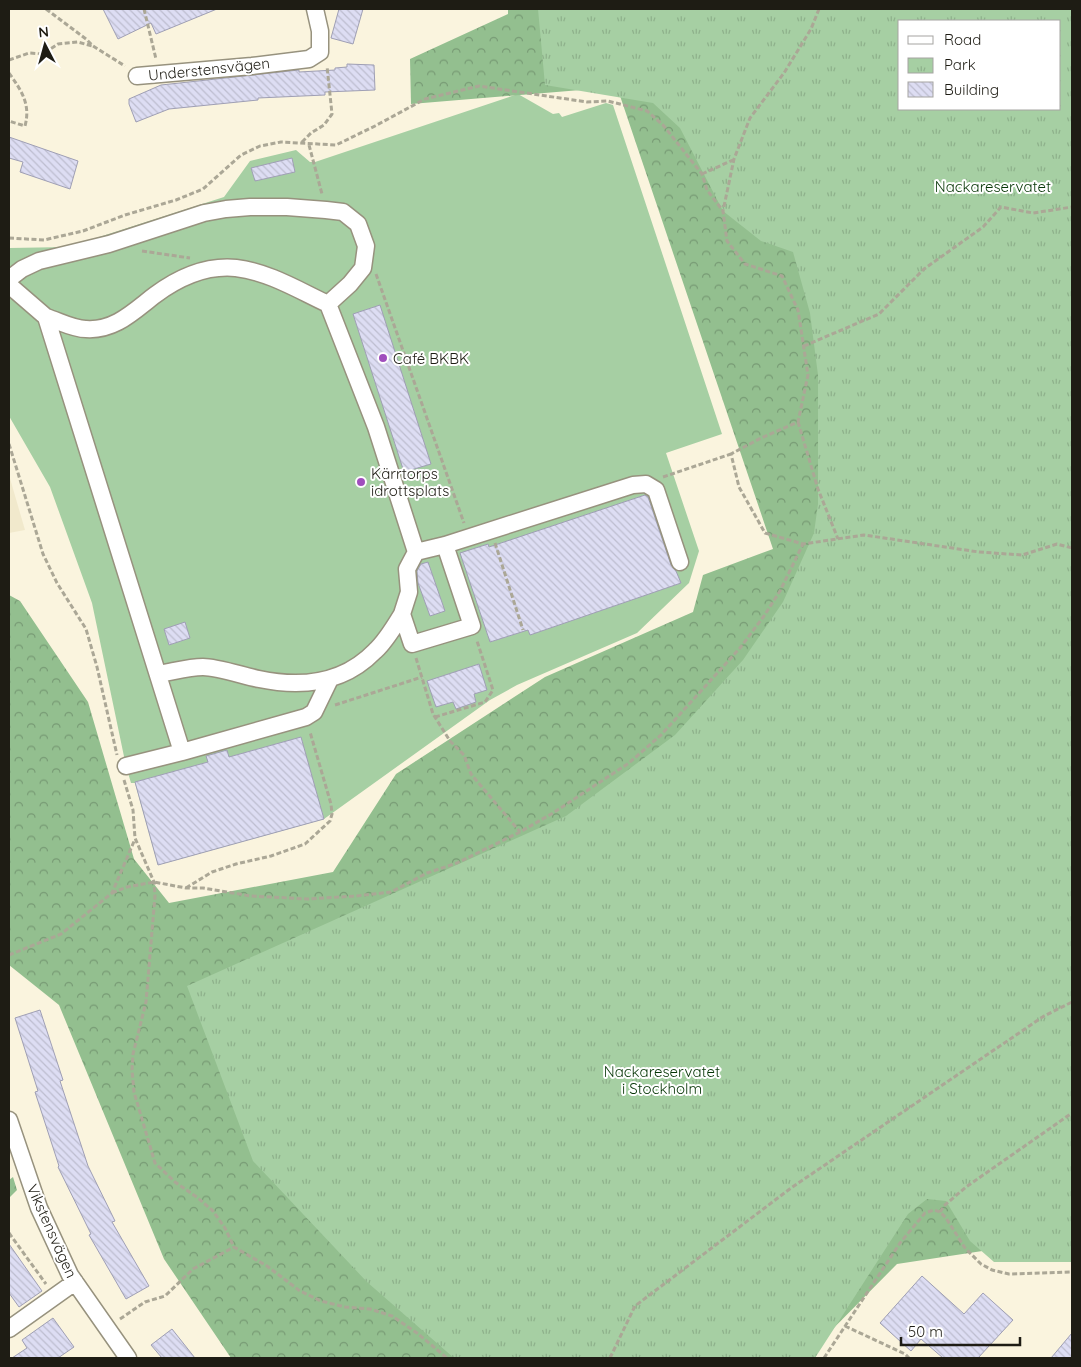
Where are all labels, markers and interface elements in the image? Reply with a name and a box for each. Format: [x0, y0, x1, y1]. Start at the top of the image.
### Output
north arrow [20, 20, 70, 70]
legend [898, 20, 1061, 110]
text: N [38, 23, 50, 42]
text: Road [944, 30, 981, 49]
street label: Understensvägen [147, 53, 271, 85]
text: Park [944, 55, 976, 74]
text: Building [944, 80, 999, 99]
park label: Nackareservatet [935, 177, 1051, 196]
place label: Café BKBK [393, 349, 469, 368]
marker: Café BKBK [377, 352, 389, 364]
place label: Kärrtorps idrottsplats [371, 464, 449, 500]
marker: Kärrtorps idrottsplats [355, 476, 367, 488]
park label: Nackareservatet i Stockholm [604, 1062, 720, 1098]
street label: Vikstensvägen [23, 1181, 81, 1281]
scale bar [901, 1314, 1020, 1346]
text: 50 m [908, 1322, 943, 1341]

